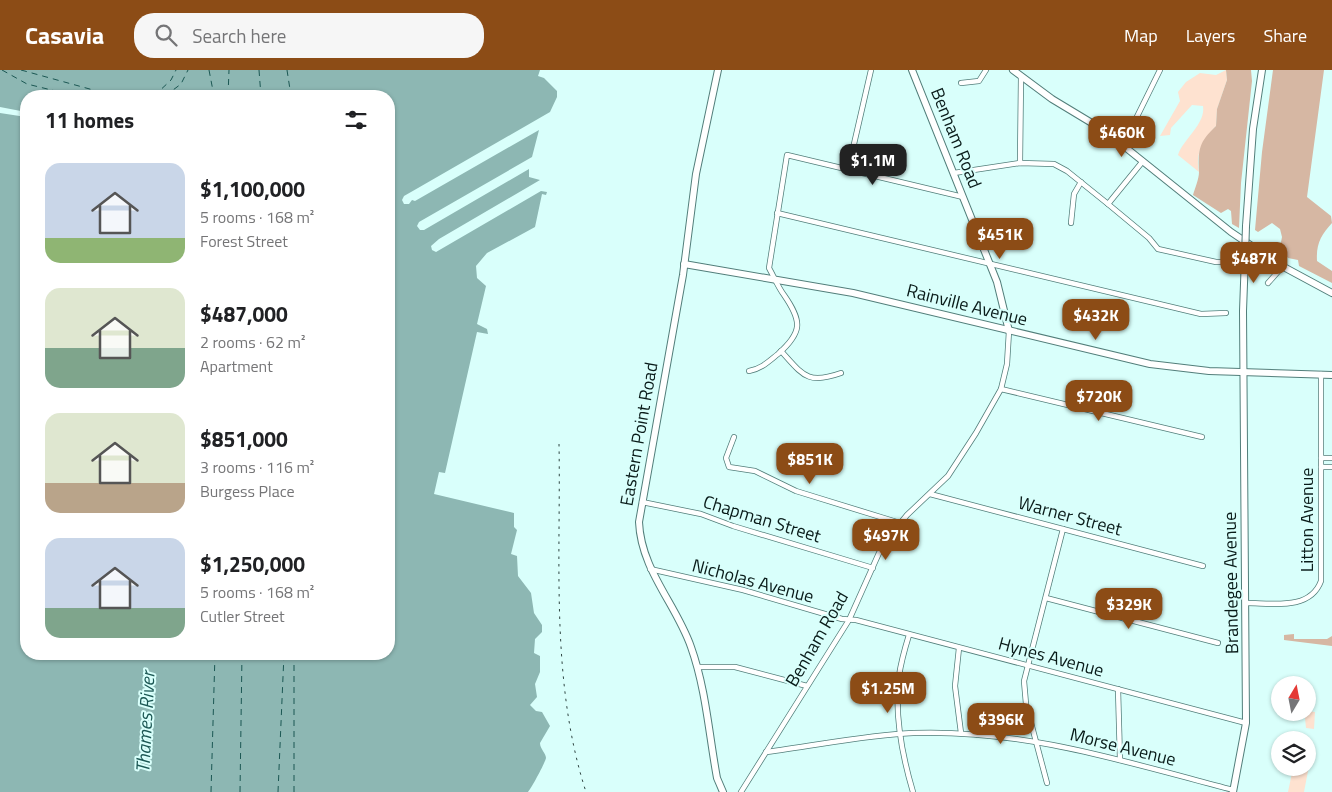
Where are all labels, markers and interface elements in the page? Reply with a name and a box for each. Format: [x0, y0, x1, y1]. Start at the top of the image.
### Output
search box [134, 13, 484, 58]
text: Casavia [25, 17, 104, 53]
icon: search [152, 21, 180, 49]
text: Search here [192, 21, 286, 50]
text: Map [1124, 22, 1158, 49]
text: Layers [1186, 22, 1235, 49]
text: Share [1263, 22, 1307, 49]
street label: Benham Road [924, 83, 989, 192]
text: 11 homes [45, 104, 134, 136]
icon: filters [342, 106, 370, 134]
pin: $460K [1087, 116, 1157, 158]
text: $460K [1099, 120, 1145, 144]
pin: $1.1M [838, 144, 908, 186]
text: $1.1M [851, 148, 895, 172]
text: $1,100,000 [200, 173, 305, 205]
icon: home [85, 183, 145, 243]
text: 5 rooms · 168 m² [200, 205, 314, 229]
pin: $451K [965, 218, 1035, 260]
text: $451K [977, 222, 1023, 246]
text: Forest Street [200, 229, 288, 253]
pin: $487K [1219, 242, 1289, 284]
text: $487K [1231, 246, 1277, 270]
street label: Rainville Avenue [904, 276, 1030, 333]
text: $487,000 [200, 298, 288, 330]
pin: $432K [1061, 298, 1131, 341]
text: $432K [1073, 303, 1119, 327]
icon: home [85, 308, 145, 368]
text: 2 rooms · 62 m² [200, 330, 305, 354]
text: Apartment [200, 354, 273, 378]
street label: Eastern Point Road [613, 360, 664, 508]
pin: $720K [1064, 380, 1134, 422]
text: $720K [1076, 384, 1122, 408]
text: $851,000 [200, 423, 288, 455]
icon: home [85, 433, 145, 493]
pin: $851K [775, 442, 845, 485]
text: $851K [787, 447, 833, 471]
text: 3 rooms · 116 m² [200, 455, 314, 479]
street label: Litton Avenue [1293, 468, 1320, 572]
text: Burgess Place [200, 479, 295, 503]
street label: Chapman Street [700, 488, 825, 549]
street label: Warner Street [1015, 489, 1126, 542]
street label: Brandegee Avenue [1216, 512, 1245, 654]
pin: $497K [851, 518, 921, 561]
text: $497K [863, 523, 909, 547]
text: $1,250,000 [200, 548, 305, 580]
street label: Nicholas Avenue [689, 551, 817, 610]
icon: home [85, 558, 145, 618]
text: 5 rooms · 168 m² [200, 580, 314, 604]
street label: Benham Road [778, 586, 855, 692]
pin: $329K [1094, 588, 1164, 630]
text: $329K [1106, 592, 1152, 616]
text: Cutler Street [200, 604, 285, 628]
street label: Hynes Avenue [995, 629, 1107, 684]
water label: Thames River [127, 669, 162, 773]
pin: $1.25M [847, 672, 929, 714]
text: $1.25M [861, 676, 915, 700]
north arrow [1271, 676, 1316, 721]
map controls [1271, 676, 1316, 776]
pin: $396K [966, 702, 1036, 745]
text: $396K [978, 707, 1024, 731]
street label: Morse Avenue [1067, 720, 1179, 773]
button: layers [1271, 731, 1316, 776]

